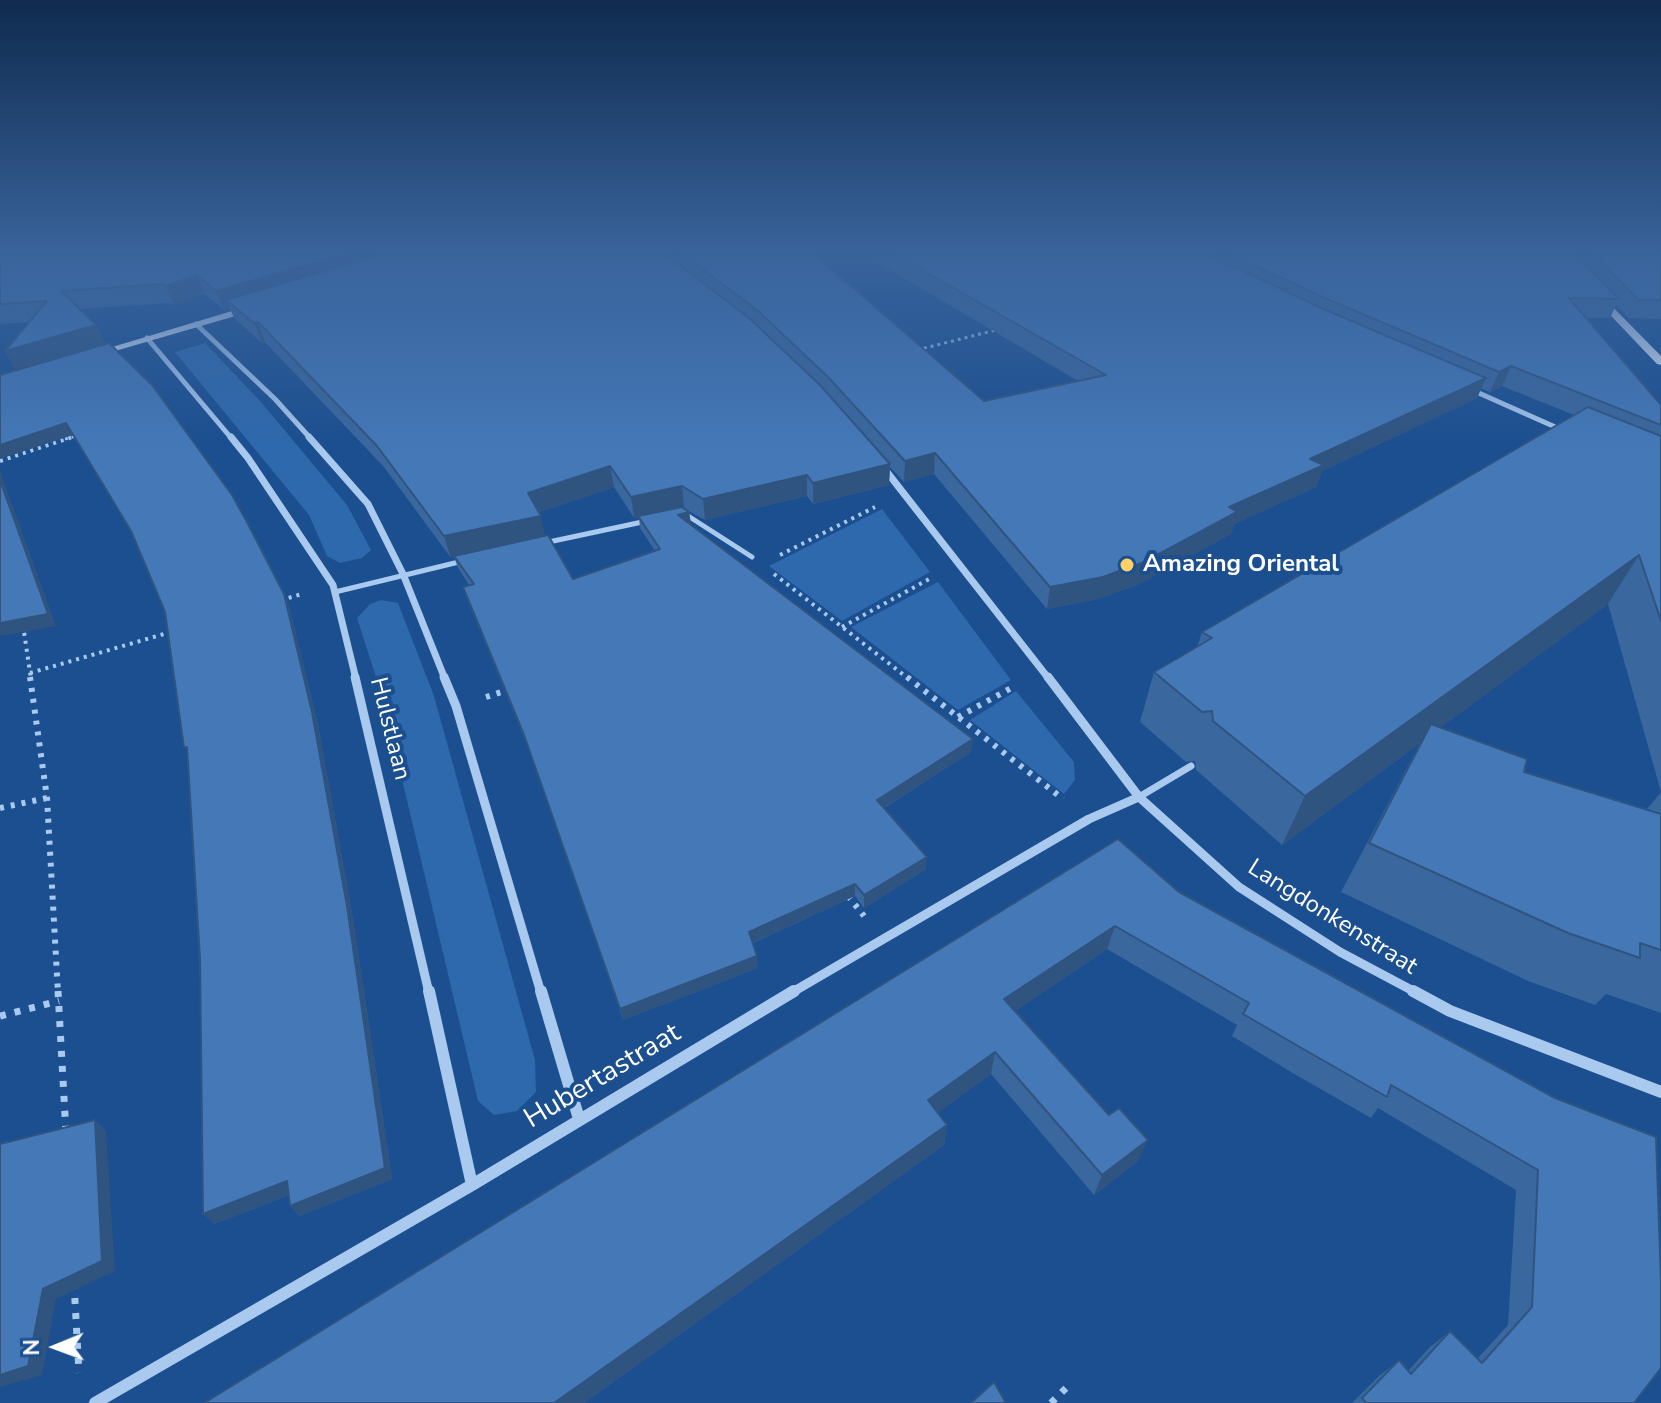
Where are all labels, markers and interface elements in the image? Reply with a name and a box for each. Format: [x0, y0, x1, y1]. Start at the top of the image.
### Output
place label: Amazing Oriental [1143, 551, 1339, 579]
marker: Amazing Oriental [1118, 556, 1136, 574]
street label: Hulstlaan [362, 675, 416, 783]
street label: Langdonkenstraat [1242, 854, 1422, 982]
street label: Hubertastraat [519, 1017, 687, 1137]
north arrow [16, 1307, 96, 1387]
text: N [17, 1339, 47, 1356]

